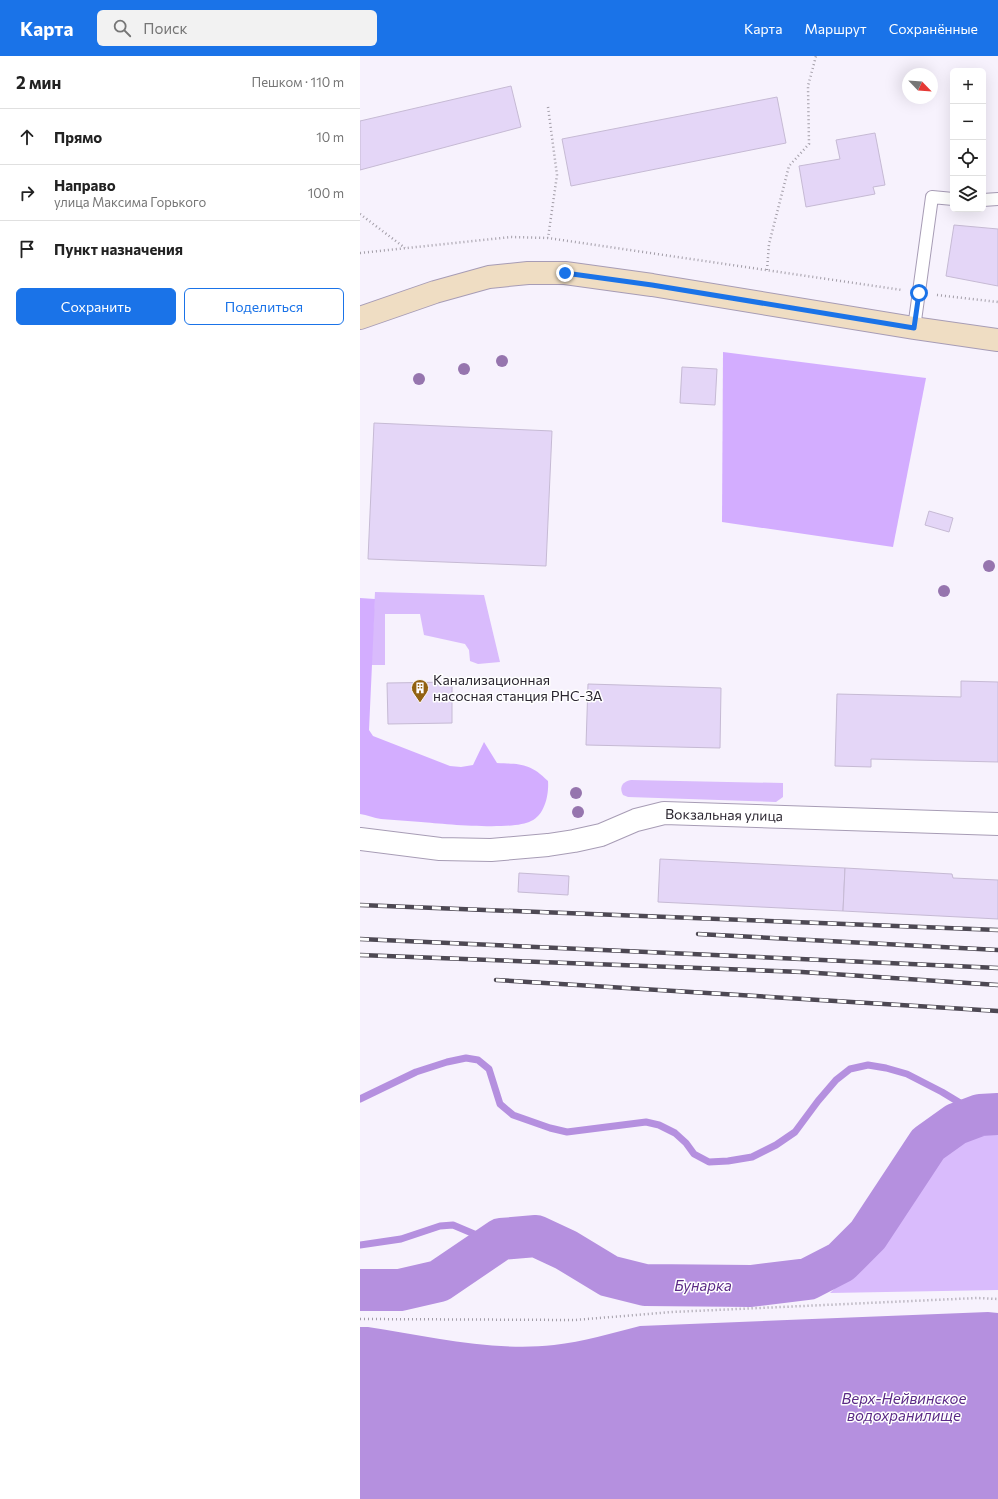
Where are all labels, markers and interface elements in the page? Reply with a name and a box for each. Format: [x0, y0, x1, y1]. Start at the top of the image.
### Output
search box [97, 10, 377, 46]
text: Карта [20, 17, 73, 40]
icon: search [111, 17, 133, 39]
text: Поиск [143, 19, 188, 37]
text: Карта [744, 20, 782, 37]
text: Маршрут [804, 20, 867, 37]
text: Сохранённые [889, 20, 978, 37]
north arrow [902, 68, 938, 104]
map controls [950, 68, 986, 212]
button: + [950, 68, 986, 104]
text: 2 мин [16, 72, 61, 93]
text: Пешком · 110 m [252, 74, 344, 90]
button: − [950, 104, 986, 140]
icon: ahead [16, 126, 38, 148]
text: Прямо [54, 128, 102, 146]
text: 10 m [316, 129, 344, 145]
button: locate [950, 140, 986, 176]
text: Направо [54, 176, 116, 194]
button: layers [950, 176, 986, 212]
icon: right [16, 182, 38, 204]
text: 100 m [308, 185, 344, 201]
text: улица Максима Горького [54, 194, 206, 210]
icon: arrive [16, 238, 38, 260]
text: Пункт назначения [54, 240, 183, 258]
route end [556, 264, 574, 282]
route start [910, 284, 928, 302]
button: Сохранить [16, 288, 176, 325]
button: Поделиться [184, 288, 344, 325]
place label: Канализационная насосная станция РНС-3А [433, 671, 603, 704]
building icon: Канализационная насосная станция РНС-3А [410, 678, 430, 703]
street label: Вокзальная улица [665, 805, 783, 824]
water label: Бунарка [674, 1276, 732, 1294]
water label: Верх-Нейвинское водохранилище [842, 1389, 967, 1424]

